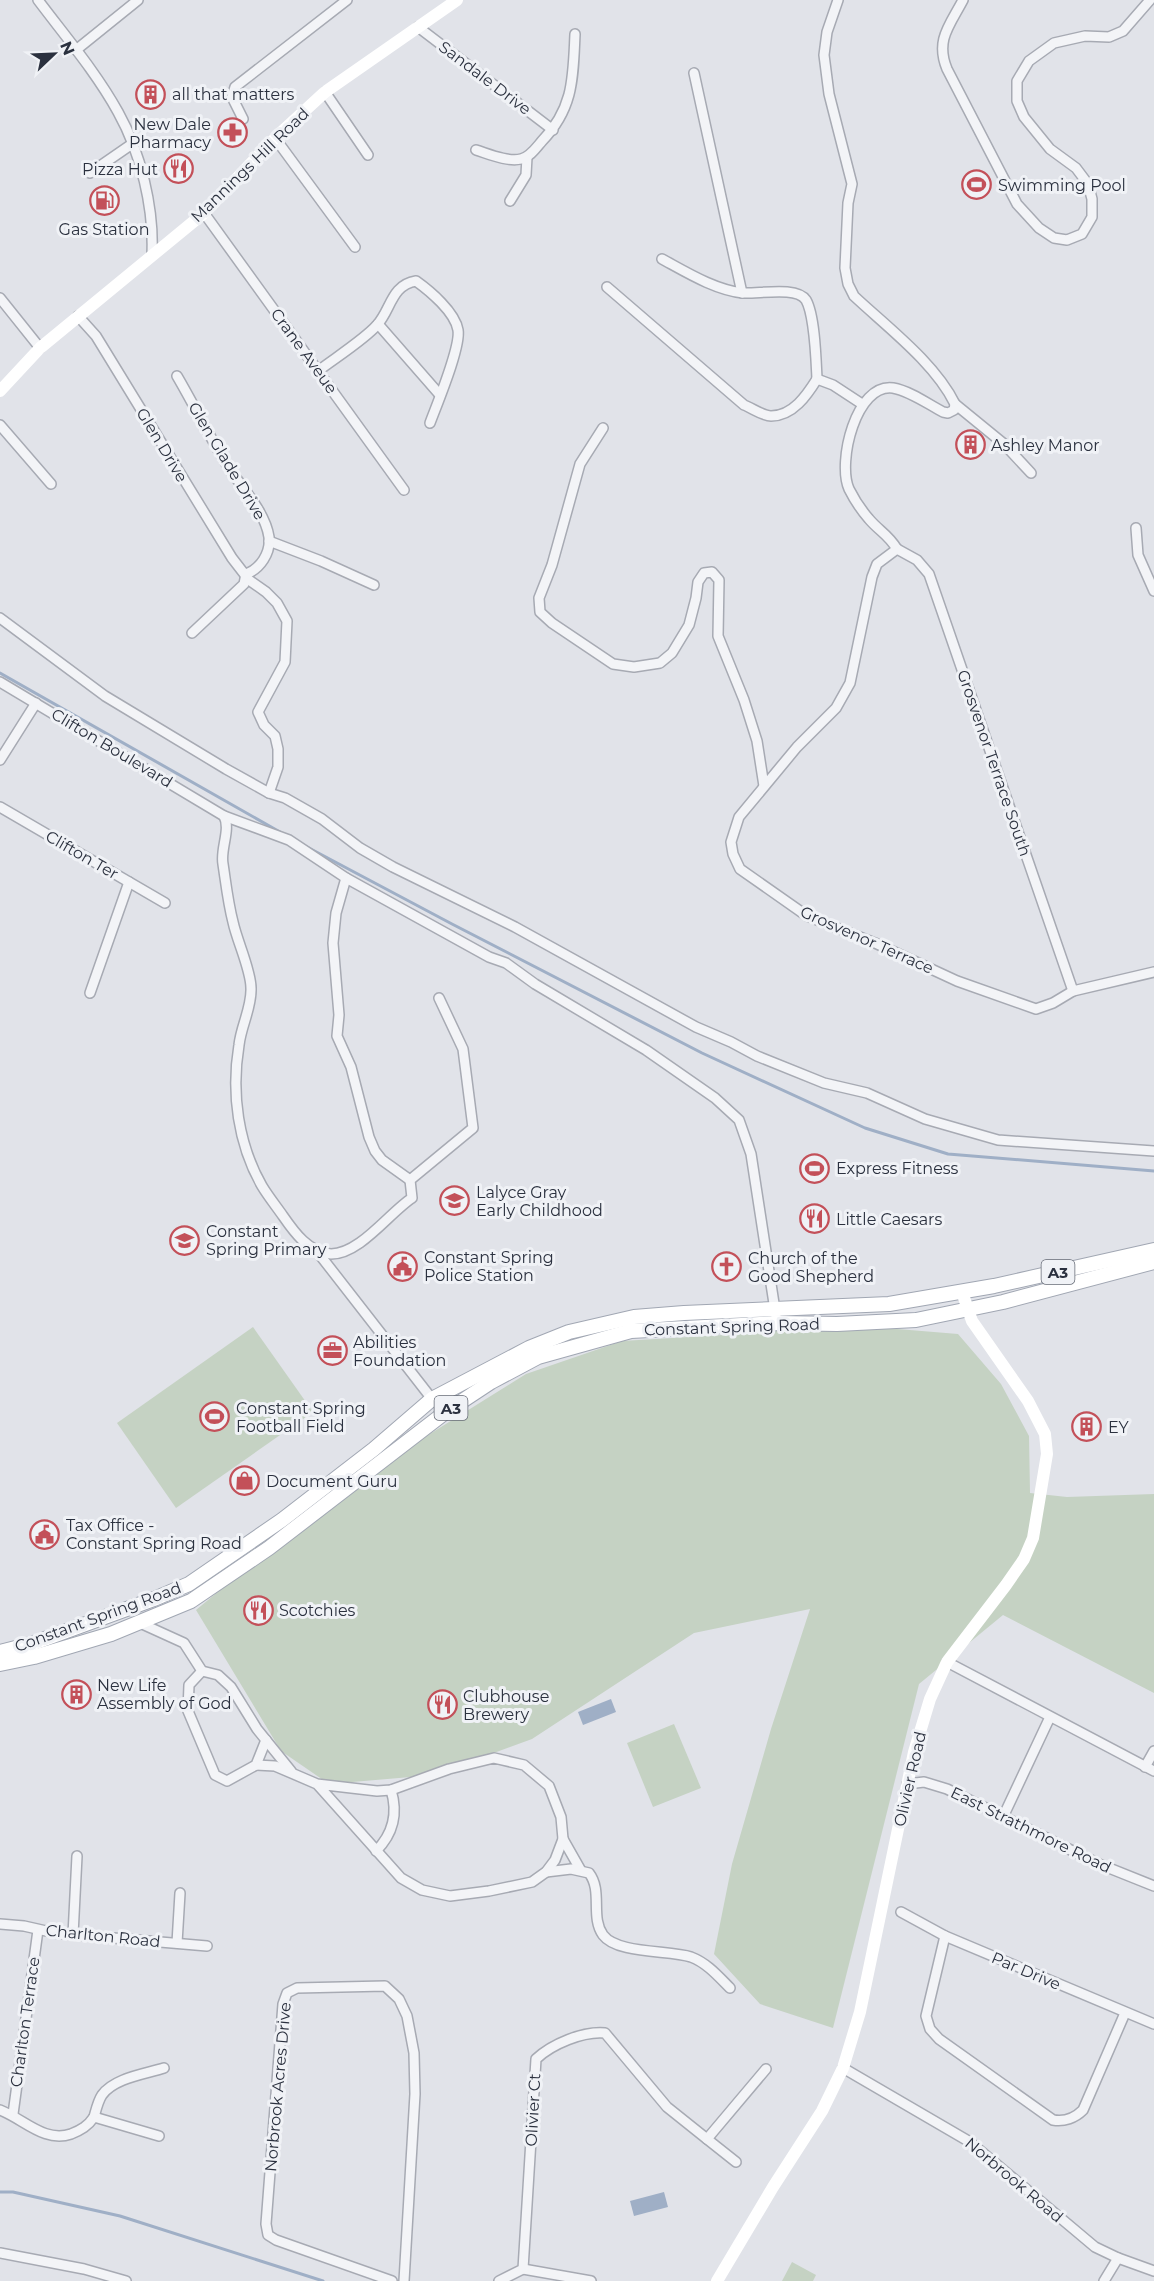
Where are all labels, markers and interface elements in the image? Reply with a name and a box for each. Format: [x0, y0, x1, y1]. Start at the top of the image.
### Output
north arrow [24, 24, 84, 84]
street label: Sandale Drive [435, 37, 535, 119]
text: N [56, 39, 79, 58]
building icon: all that matters [135, 78, 167, 110]
place label: all that matters [172, 85, 295, 104]
street label: Mannings Hill Road [187, 104, 313, 226]
place label: New Dale Pharmacy [129, 115, 211, 152]
pharmacy icon: New Dale Pharmacy [216, 117, 248, 149]
restaurant icon: Pizza Hut [163, 153, 195, 185]
place label: Pizza Hut [82, 160, 158, 179]
sports icon: Swimming Pool [961, 169, 993, 201]
place label: Swimming Pool [998, 176, 1126, 195]
fuel station icon: Gas Station [88, 185, 120, 217]
place label: Gas Station [59, 220, 149, 239]
street label: Crane Aveue [267, 305, 341, 397]
street label: Glen Glade Drive [184, 399, 270, 523]
street label: Glen Drive [132, 404, 192, 486]
building icon: Ashley Manor [954, 429, 986, 461]
place label: Ashley Manor [991, 436, 1100, 455]
street label: Grosvenor Terrace South [953, 667, 1035, 859]
street label: Clifton Boulevard [48, 704, 176, 792]
street label: Clifton Ter [42, 827, 122, 883]
street label: Grosvenor Terrace [797, 902, 937, 978]
sports icon: Express Fitness [799, 1152, 831, 1184]
place label: Express Fitness [836, 1159, 959, 1178]
place label: Lalyce Gray Early Childhood [476, 1183, 603, 1220]
school or university icon: Lalyce Gray Early Childhood [439, 1185, 471, 1217]
restaurant icon: Little Caesars [799, 1203, 831, 1235]
place label: Little Caesars [836, 1210, 942, 1229]
place label: Constant Spring Primary [206, 1222, 327, 1259]
school or university icon: Constant Spring Primary [169, 1224, 201, 1256]
place label: Constant Spring Police Station [424, 1248, 554, 1285]
place label: Church of the Good Shepherd [748, 1249, 874, 1286]
public building icon: Constant Spring Police Station [387, 1250, 419, 1282]
church icon: Church of the Good Shepherd [711, 1251, 743, 1283]
road number: A3 [1042, 1260, 1074, 1284]
street label: Constant Spring Road [644, 1314, 820, 1340]
place label: Abilities Foundation [353, 1333, 446, 1370]
office icon: Abilities Foundation [316, 1335, 348, 1367]
road number: A3 [434, 1396, 468, 1420]
place label: Constant Spring Football Field [236, 1399, 366, 1436]
sports icon: Constant Spring Football Field [199, 1401, 231, 1433]
building icon: EY [1071, 1411, 1103, 1443]
place label: EY [1108, 1418, 1130, 1437]
shop icon: Document Guru [229, 1465, 261, 1497]
place label: Document Guru [266, 1472, 397, 1491]
place label: Tax Office - Constant Spring Road [66, 1516, 242, 1553]
public building icon: Tax Office - Constant Spring Road [29, 1518, 61, 1550]
street label: Constant Spring Road [12, 1578, 184, 1656]
restaurant icon: Scotchies [242, 1594, 274, 1626]
place label: Scotchies [279, 1601, 356, 1620]
place label: New Life Assembly of God [97, 1676, 232, 1713]
building icon: New Life Assembly of God [60, 1678, 92, 1710]
place label: Clubhouse Brewery [463, 1687, 549, 1724]
restaurant icon: Clubhouse Brewery [426, 1689, 458, 1721]
street label: Olivier Road [890, 1730, 930, 1828]
street label: East Strathmore Road [948, 1783, 1114, 1877]
street label: Charlton Road [45, 1921, 161, 1951]
street label: Par Drive [989, 1948, 1063, 1994]
street label: Charlton Terrace [6, 1956, 44, 2088]
street label: Norbrook Acres Drive [261, 2001, 295, 2173]
street label: Olivier Ct [522, 2072, 544, 2147]
street label: Norbrook Road [961, 2133, 1067, 2227]

